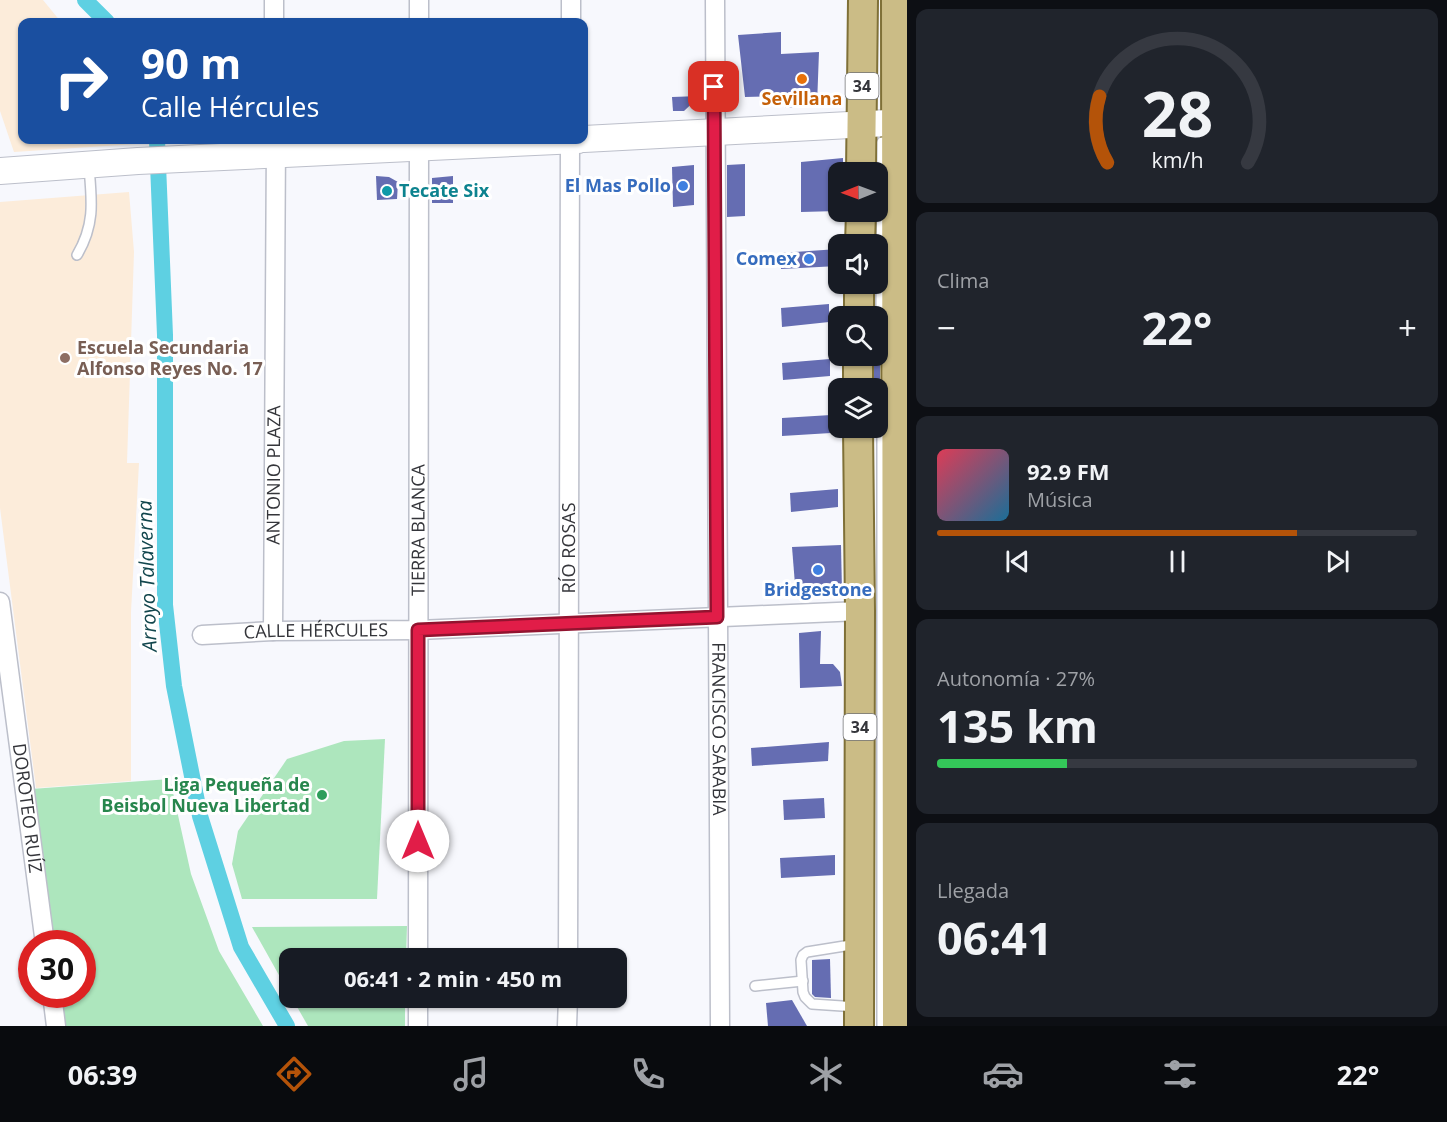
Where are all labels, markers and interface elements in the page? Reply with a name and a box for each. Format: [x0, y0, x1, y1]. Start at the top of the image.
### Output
text: 90 m [141, 34, 241, 91]
icon: right [42, 42, 120, 120]
pin [688, 61, 739, 112]
icon: arrive [697, 70, 730, 103]
text: 28 [1141, 70, 1213, 155]
marker: Sevillana [795, 72, 809, 86]
road number: 34 [846, 73, 878, 99]
place label: Sevillana [762, 86, 842, 110]
text: Calle Hércules [141, 88, 319, 125]
text: km/h [1151, 146, 1203, 175]
north arrow [828, 162, 888, 222]
map controls [828, 162, 888, 438]
place label: El Mas Pollo [565, 173, 671, 197]
place label: Tecate Six [399, 178, 490, 202]
marker: El Mas Pollo [676, 179, 690, 193]
marker: Tecate Six [380, 184, 394, 198]
button: sound [828, 234, 888, 294]
place label: Comex [736, 246, 798, 270]
marker: Comex [802, 252, 816, 266]
text: Clima [937, 267, 989, 294]
text: 22° [1142, 297, 1212, 358]
text: − [937, 305, 956, 350]
text: + [1398, 305, 1417, 350]
button: search [828, 306, 888, 366]
place label: Escuela Secundaria Alfonso Reyes No. 17 [77, 335, 263, 380]
marker: Escuela Secundaria Alfonso Reyes No. 17 [58, 351, 72, 365]
button: layers [828, 378, 888, 438]
street label: ANTONIO PLAZA [261, 405, 285, 545]
text: 92.9 FM [1027, 456, 1110, 486]
street label: TIERRA BLANCA [405, 463, 430, 596]
text: Música [1027, 486, 1093, 513]
water label: Arroyo Talaverna [130, 500, 163, 654]
street label: RÍO ROSAS [556, 502, 580, 594]
icon: previous [1001, 545, 1034, 578]
icon: pause [1161, 545, 1194, 578]
icon: next [1321, 545, 1354, 578]
marker: Bridgestone [811, 563, 825, 577]
place label: Bridgestone [764, 577, 872, 601]
street label: CALLE HÉRCULES [243, 617, 388, 644]
street label: FRANCISCO SARABIA [707, 642, 732, 816]
text: Autonomía · 27% [937, 665, 1095, 692]
text: 135 km [937, 695, 1098, 756]
road number: 34 [844, 714, 876, 740]
street label: DOROTEO RUÍZ [8, 742, 49, 874]
place label: Liga Pequeña de Beisbol Nueva Libertad [101, 772, 310, 817]
marker: Liga Pequeña de Beisbol Nueva Libertad [315, 788, 329, 802]
position arrow [386, 809, 450, 873]
text: Llegada [937, 877, 1009, 904]
text: 06:41 [937, 907, 1053, 968]
speed limit sign: 30 [18, 930, 96, 1008]
text: 06:41 · 2 min · 450 m [344, 963, 562, 993]
icon: directions [273, 1053, 315, 1095]
icon: music [450, 1053, 492, 1095]
icon: phone [627, 1053, 669, 1095]
icon: climate [805, 1053, 847, 1095]
icon: car [982, 1053, 1024, 1095]
icon: filters [1159, 1053, 1201, 1095]
text: 06:39 [68, 1056, 137, 1093]
text: 22° [1337, 1056, 1379, 1093]

